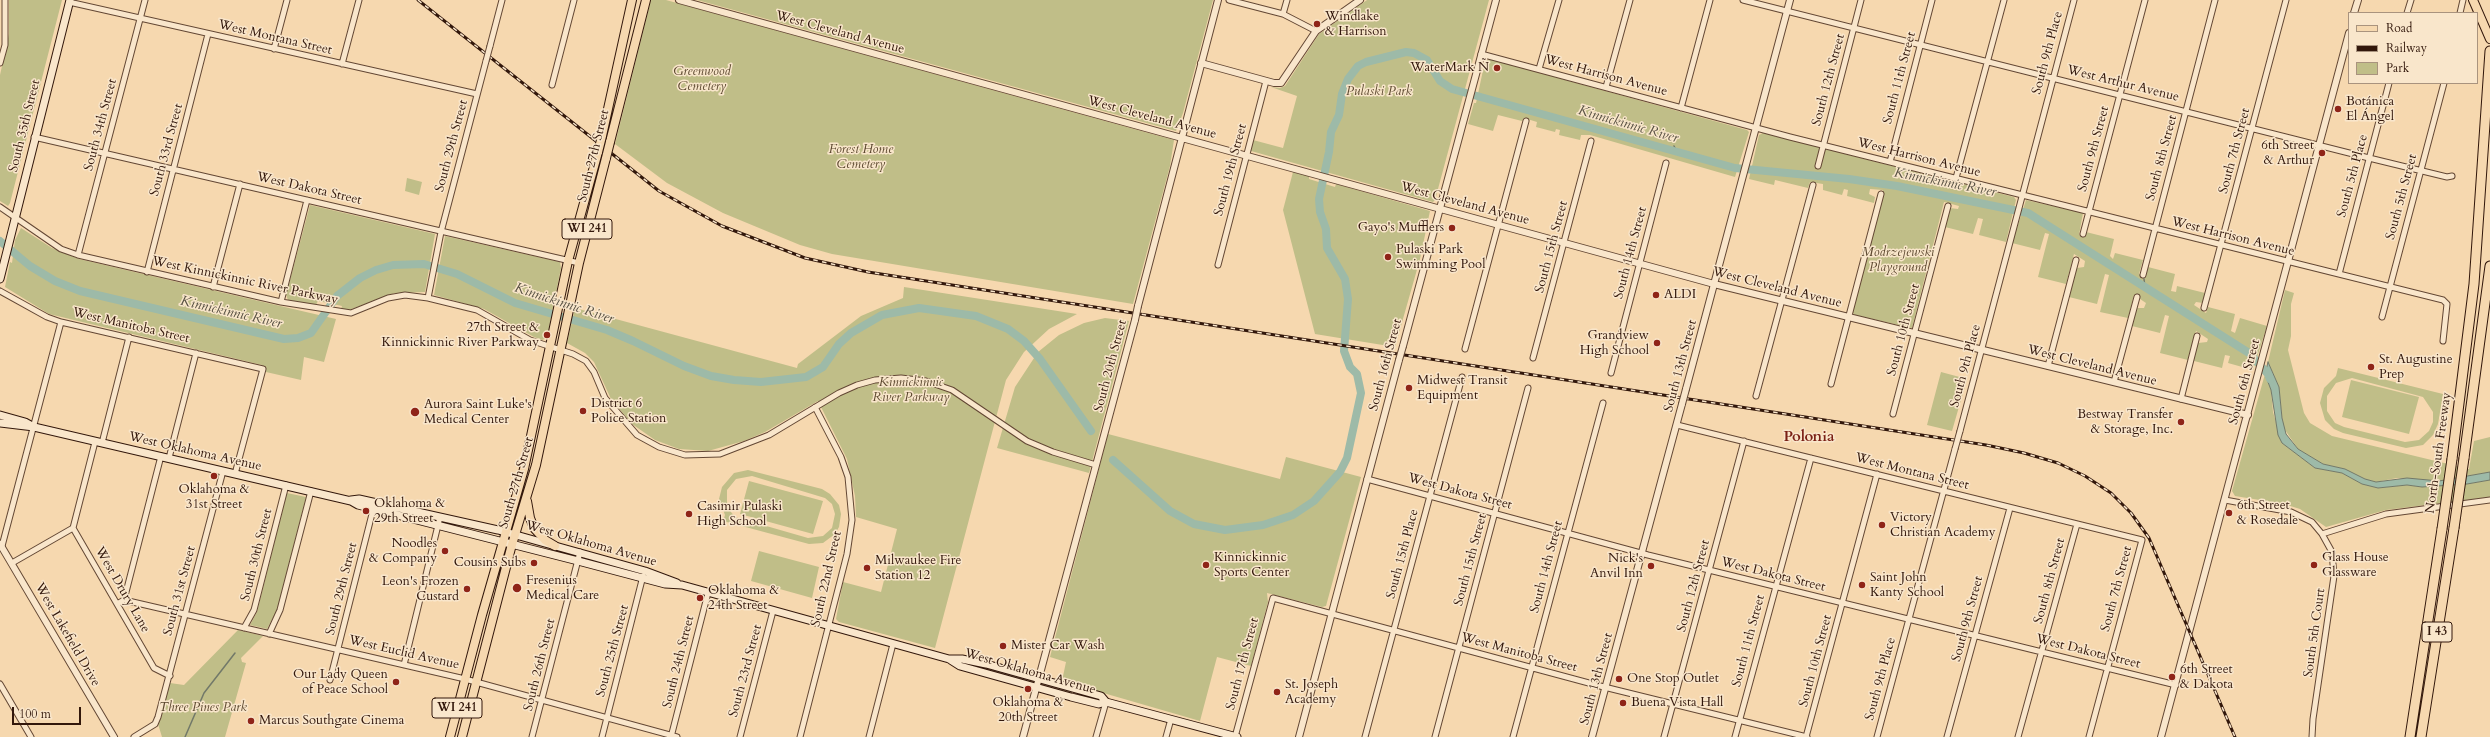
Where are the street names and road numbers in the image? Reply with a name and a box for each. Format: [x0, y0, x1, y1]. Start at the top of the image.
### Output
street label: West Cleveland Avenue [774, 8, 906, 58]
street label: South 9th Place [2029, 10, 2067, 96]
street label: West Montana Street [217, 17, 333, 59]
street label: South 11th Street [1880, 30, 1920, 126]
street label: South 12th Street [1809, 32, 1849, 128]
street label: West Harrison Avenue [1543, 52, 1669, 100]
street label: West Arthur Avenue [2065, 63, 2181, 105]
street label: South 34th Street [81, 77, 121, 173]
street label: South 35th Street [6, 78, 44, 174]
street label: West Cleveland Avenue [1086, 93, 1218, 143]
street label: South 29th Street [432, 98, 472, 194]
street label: South 33rd Street [147, 102, 187, 198]
street label: South 9th Street [2075, 104, 2113, 194]
street label: South 7th Street [2216, 106, 2254, 196]
street label: South 27th Street [575, 108, 613, 204]
street label: South 8th Street [2143, 113, 2181, 203]
street label: South 19th Street [1211, 122, 1251, 218]
street label: South 5th Place [2334, 133, 2372, 219]
street label: West Harrison Avenue [1856, 135, 1982, 181]
street label: South 5th Street [2383, 152, 2421, 242]
street label: West Dakota Street [255, 169, 363, 209]
street label: West Cleveland Avenue [1399, 179, 1531, 229]
street label: South 15th Street [1532, 199, 1572, 295]
street label: South 14th Street [1611, 205, 1651, 301]
street label: West Harrison Avenue [2170, 214, 2296, 260]
road number: WI 241 [562, 219, 612, 239]
street label: West Kinnickinnic River Parkway [151, 254, 339, 308]
street label: West Cleveland Avenue [1711, 264, 1843, 312]
street label: South 10th Street [1884, 282, 1924, 378]
street label: West Manitoba Street [71, 305, 191, 347]
street label: South 16th Street [1366, 317, 1406, 413]
street label: South 20th Street [1091, 318, 1131, 414]
street label: South 13th Street [1661, 318, 1701, 414]
street label: South 9th Place [1947, 323, 1985, 409]
street label: South 6th Street [2226, 337, 2264, 427]
street label: West Cleveland Avenue [2026, 342, 2158, 390]
street label: North-South Freeway [2423, 391, 2455, 515]
street label: West Oklahoma Avenue [127, 429, 263, 475]
street label: South 27th Street [496, 435, 538, 531]
street label: West Montana Street [1854, 450, 1970, 494]
street label: West Dakota Street [1406, 471, 1514, 513]
street label: South 30th Street [238, 507, 276, 603]
street label: South 15th Place [1384, 508, 1422, 600]
street label: South 15th Street [1451, 512, 1491, 608]
street label: West Oklahoma Avenue [524, 518, 658, 570]
street label: South 14th Street [1527, 519, 1567, 615]
street label: South 22nd Street [808, 530, 846, 628]
street label: South 8th Street [2031, 536, 2069, 626]
street label: South 12th Street [1674, 538, 1714, 634]
street label: South 29th Street [323, 541, 361, 637]
street label: West Drury Lane [91, 544, 153, 636]
street label: South 7th Street [2098, 544, 2136, 634]
street label: South 31st Street [161, 545, 199, 637]
street label: West Dakota Street [1719, 555, 1827, 595]
street label: South 9th Street [1949, 574, 1987, 664]
street label: West Lakefield Drive [31, 580, 103, 690]
street label: South 5th Court [2301, 587, 2329, 679]
street label: South 11th Street [1729, 593, 1769, 689]
street label: South 25th Street [593, 603, 633, 699]
street label: South 10th Street [1796, 613, 1836, 709]
street label: South 24th Street [660, 614, 698, 710]
street label: South 17th Street [1223, 616, 1263, 712]
street label: South 26th Street [521, 617, 559, 713]
road number: I 43 [2422, 622, 2452, 642]
street label: South 23rd Street [726, 623, 766, 719]
street label: West Manitoba Street [1459, 630, 1579, 676]
street label: South 13th Street [1577, 631, 1617, 727]
street label: West Dakota Street [2034, 632, 2142, 672]
street label: West Euclid Avenue [347, 633, 461, 673]
street label: South 9th Place [1862, 636, 1900, 722]
street label: West Oklahoma Avenue [963, 646, 1097, 698]
road number: WI 241 [432, 698, 482, 718]

